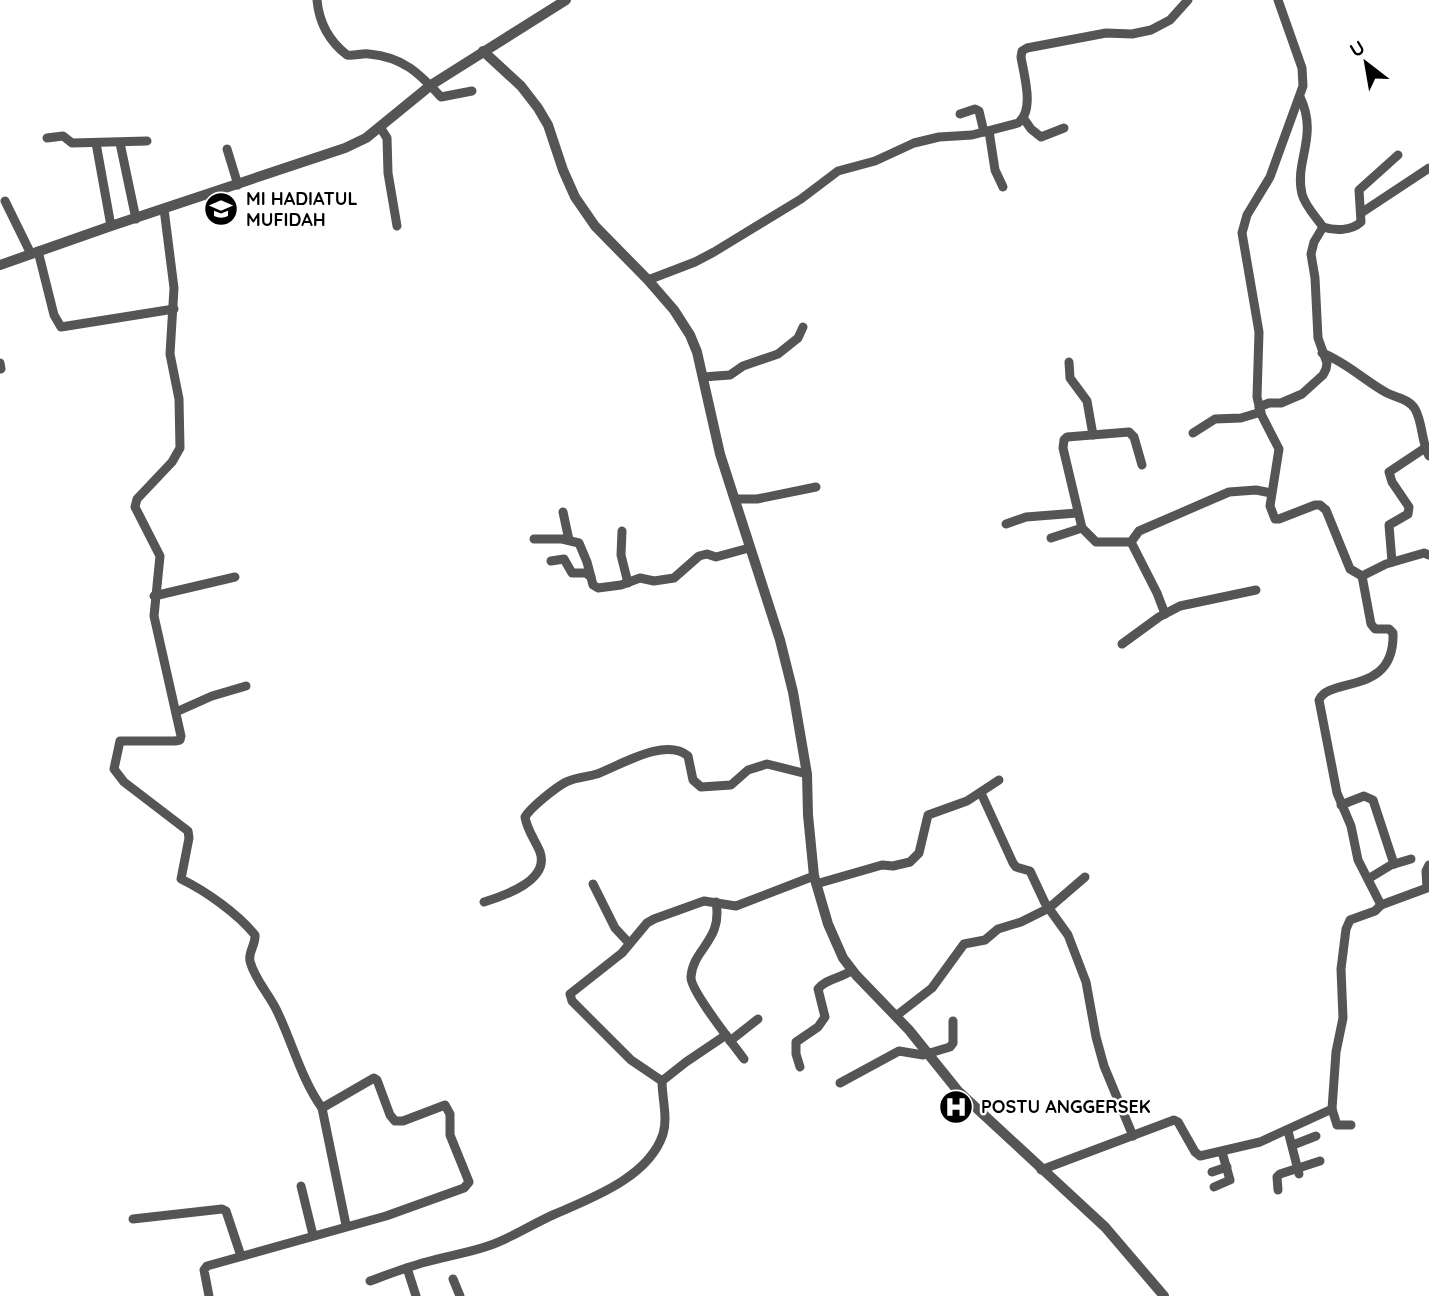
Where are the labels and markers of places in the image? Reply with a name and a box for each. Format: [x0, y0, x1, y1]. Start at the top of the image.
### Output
place label: MI HADIATUL MUFIDAH [246, 187, 358, 231]
school or university icon: MI HADIATUL MUFIDAH [202, 190, 240, 228]
hospital icon: POSTU ANGGERSEK [937, 1088, 975, 1126]
place label: POSTU ANGGERSEK [981, 1095, 1151, 1118]

